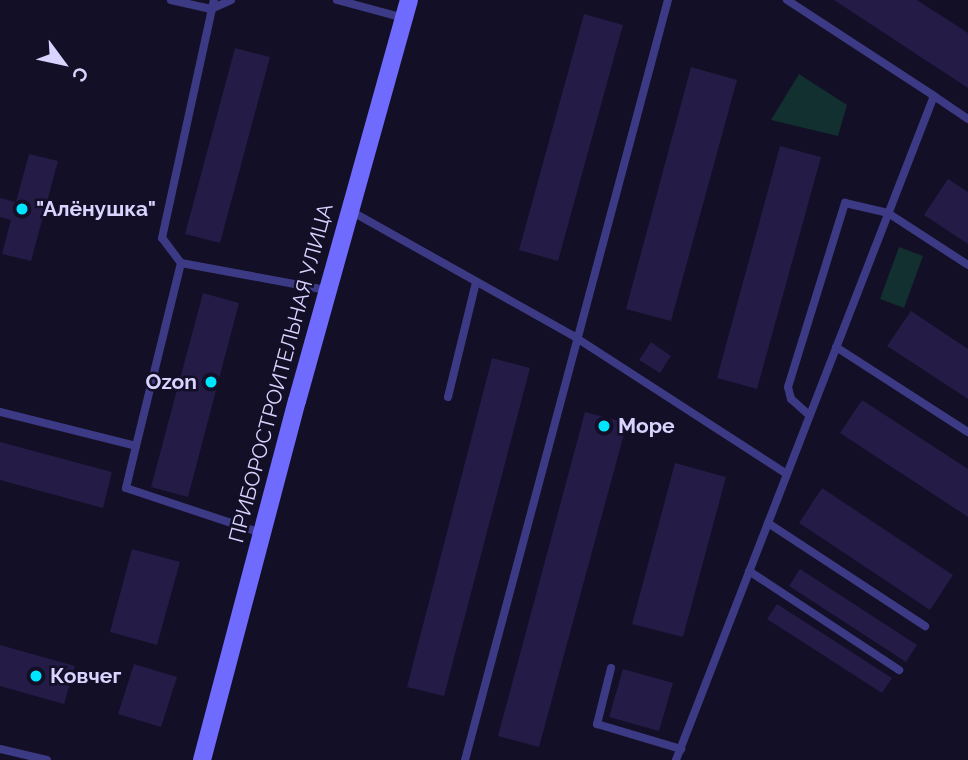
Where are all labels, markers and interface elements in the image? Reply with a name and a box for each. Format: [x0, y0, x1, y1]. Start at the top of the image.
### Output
north arrow [28, 28, 98, 98]
text: С [68, 63, 93, 86]
place label: "Алёнушка" [36, 196, 156, 222]
marker: "Алёнушка" [14, 201, 30, 217]
street label: ПРИБОРОСТРОИТЕЛЬНАЯ УЛИЦА [224, 201, 338, 545]
place label: Ozon [146, 369, 197, 395]
marker: Ozon [203, 374, 219, 390]
place label: Море [618, 413, 675, 439]
marker: Море [596, 418, 612, 434]
place label: Ковчег [50, 663, 121, 689]
marker: Ковчег [28, 668, 44, 684]

